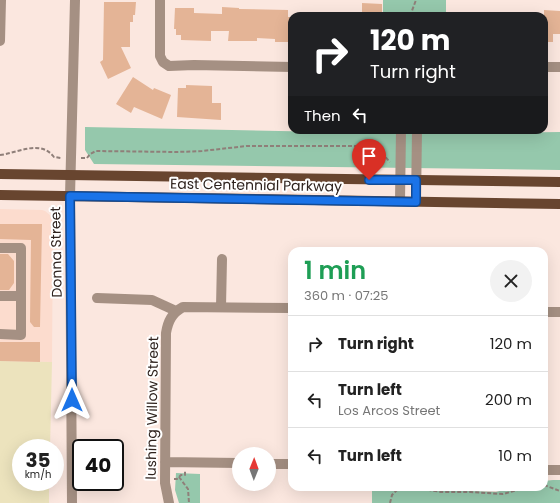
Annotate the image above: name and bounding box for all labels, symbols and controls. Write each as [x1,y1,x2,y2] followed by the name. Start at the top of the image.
[370,21,450,60] text: 120 m
[304,28,356,80] icon: right
[370,59,456,84] text: Turn right
[349,104,371,126] icon: left
[304,105,341,126] text: Then
[352,139,386,180] pin
[358,145,380,167] icon: arrive
[170,174,342,197] street label: East Centennial Parkway
[45,206,67,298] street label: Donna Street
[304,254,366,287] text: 1 min
[490,260,532,302] button: close
[304,286,388,305] text: 360 m · 07:25
[304,333,326,355] icon: right
[338,333,414,354] text: Turn right
[490,333,532,354] text: 120 m
[141,336,163,480] street label: lushing Willow Street
[51,379,93,421] position arrow
[338,379,402,400] text: Turn left
[304,389,326,411] icon: left
[485,389,532,410] text: 200 m
[338,401,440,420] text: Los Arcos Street
[72,439,124,491] speed limit sign: 40
[304,445,326,467] icon: left
[338,445,402,466] text: Turn left
[498,445,532,466] text: 10 m
[25,446,51,474] text: 35
[232,447,276,491] north arrow
[232,447,276,491] map controls
[25,467,51,482] text: km/h

